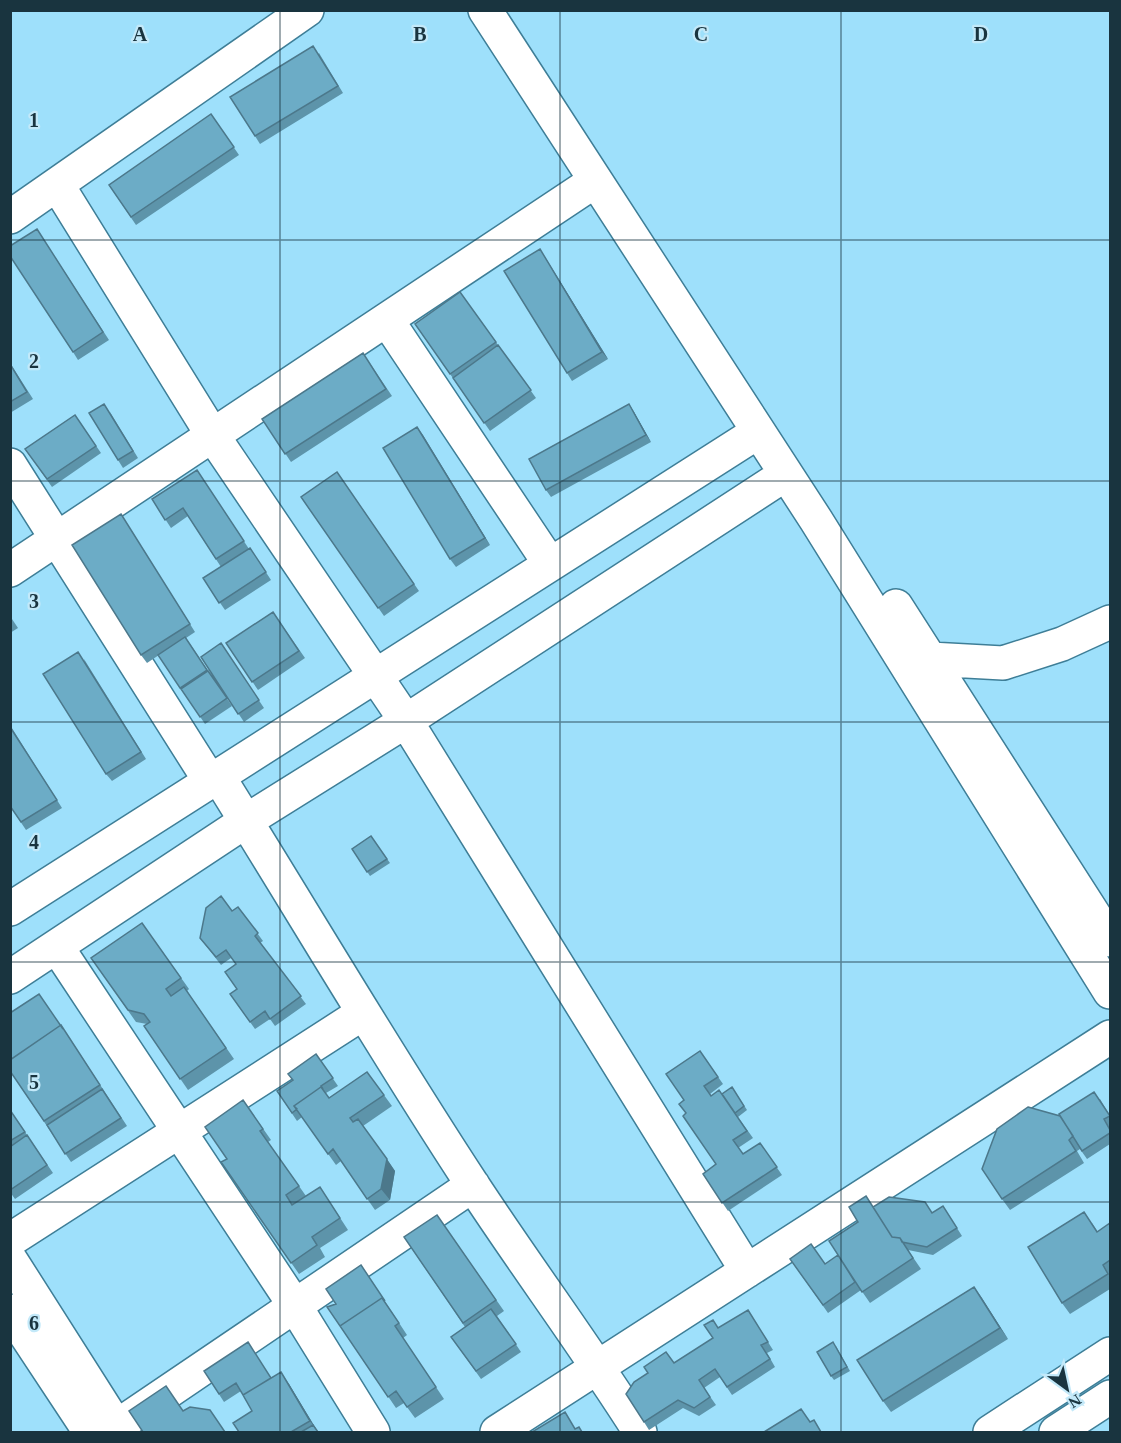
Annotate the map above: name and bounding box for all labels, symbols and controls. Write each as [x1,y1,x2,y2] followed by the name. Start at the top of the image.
[133,23,148,45] text: A
[413,23,427,45] text: B
[694,23,708,45] text: C
[974,23,988,45] text: D
[29,109,39,131] text: 1
[29,350,39,372] text: 2
[29,590,39,612] text: 3
[29,831,39,853] text: 4
[29,1071,39,1093] text: 5
[29,1312,39,1334] text: 6
[1037,1359,1097,1419] north arrow
[1065,1391,1084,1412] text: N

